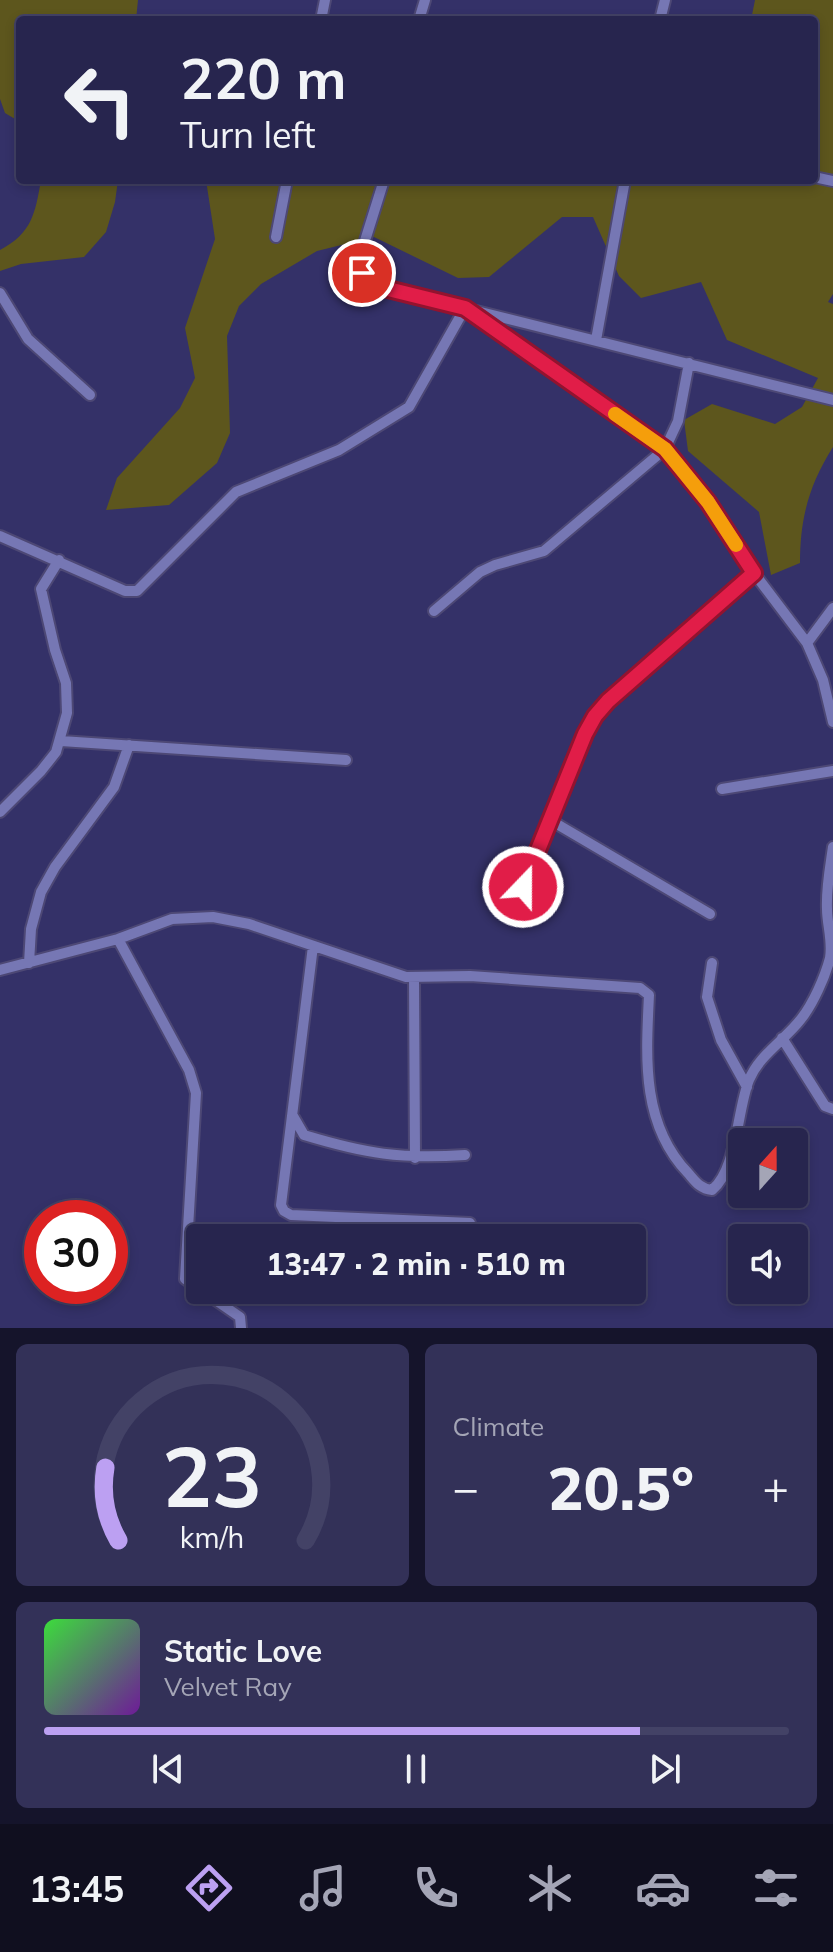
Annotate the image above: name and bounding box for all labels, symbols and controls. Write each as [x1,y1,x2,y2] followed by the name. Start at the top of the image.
[180,43,347,113] text: 220 m
[48,48,152,152] icon: left
[180,112,316,157] text: Turn left
[328,239,396,307] pin
[340,251,384,295] icon: arrive
[481,845,565,929] position arrow
[728,1128,808,1208] north arrow
[728,1128,808,1304] map controls
[24,1200,128,1304] speed limit sign: 30
[728,1224,808,1304] button: sound
[266,1245,566,1283] text: 13:47 · 2 min · 510 m
[453,1410,544,1443] text: Climate
[162,1423,262,1528] text: 23
[547,1450,694,1525] text: 20.5°
[453,1460,479,1515] text: −
[763,1460,789,1515] text: +
[180,1519,245,1555] text: km/h
[164,1632,322,1670] text: Static Love
[164,1670,292,1703] text: Velvet Ray
[146,1747,190,1791] icon: previous
[394,1747,438,1791] icon: pause
[643,1747,687,1791] icon: next
[181,1860,237,1916] icon: directions
[295,1860,351,1916] icon: music
[408,1860,464,1916] icon: phone
[522,1860,578,1916] icon: climate
[635,1860,691,1916] icon: car
[748,1860,804,1916] icon: filters
[29,1866,124,1911] text: 13:45

